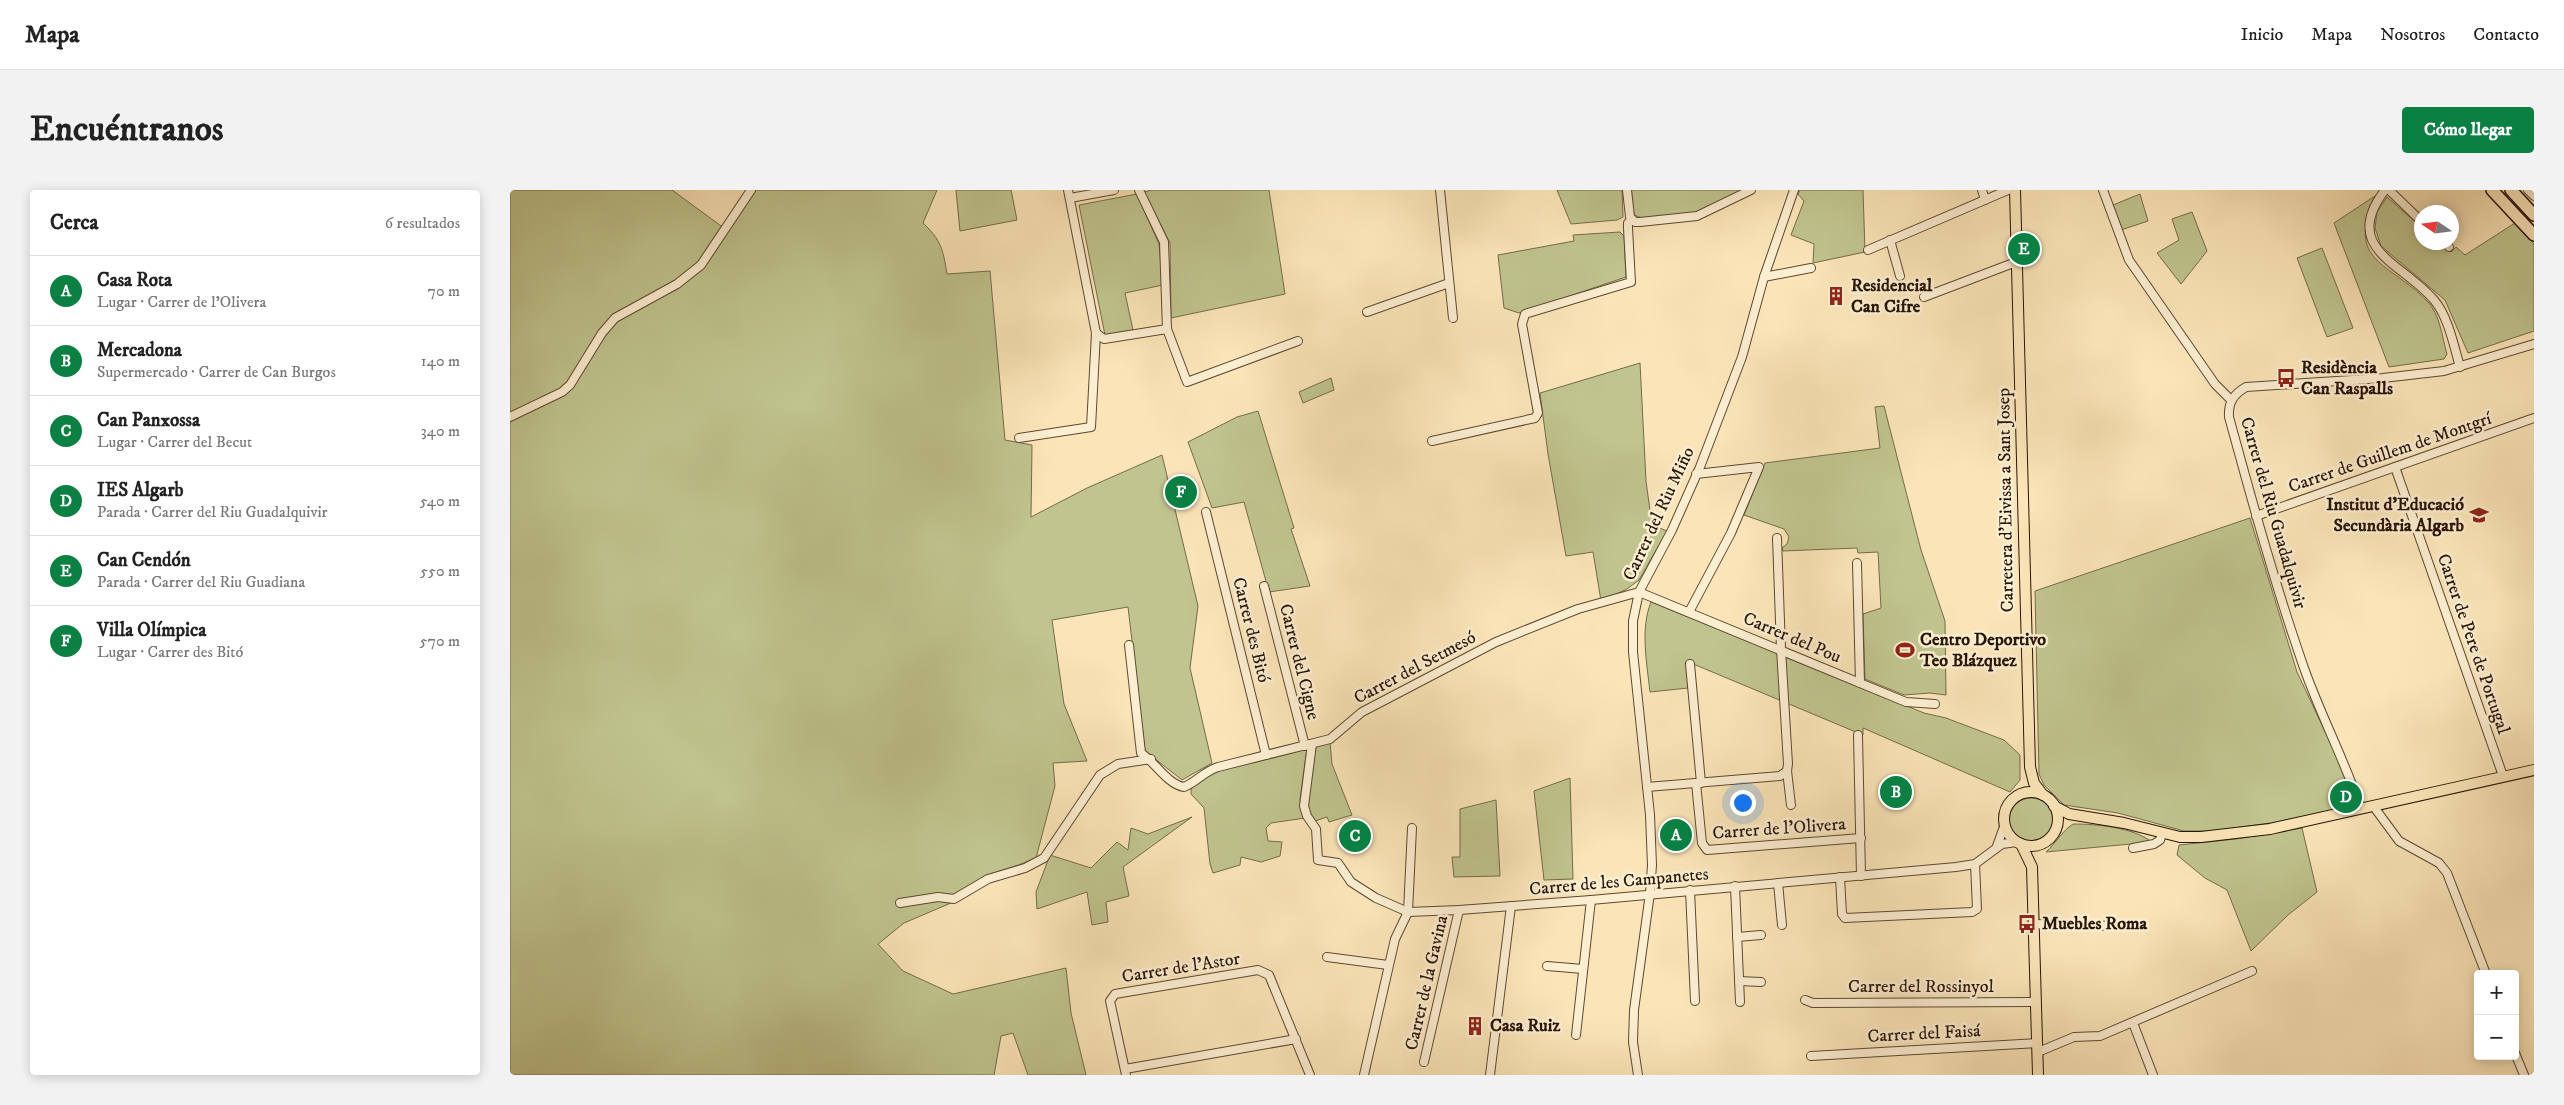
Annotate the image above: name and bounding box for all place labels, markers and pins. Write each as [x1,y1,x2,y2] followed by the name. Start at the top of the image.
[2008,230,2040,268] pin: E
[1851,275,1933,318] place label: Residencial Can Cifre
[1825,285,1847,307] building icon: Residencial Can Cifre
[2301,357,2393,400] place label: Residència Can Raspalls
[2275,367,2297,389] bus stop icon: Residència Can Raspalls
[1165,473,1197,511] pin: F
[2326,494,2465,537] place label: Institut d'Educació Secundària Algarb
[2468,504,2490,526] school or university icon: Institut d'Educació Secundària Algarb
[1919,629,2046,672] place label: Centro Deportivo Teo Blázquez
[1894,639,1916,661] sports icon: Centro Deportivo Teo Blázquez
[1880,773,1912,811] pin: B
[2330,778,2362,816] pin: D
[1660,816,1692,854] pin: A
[1339,817,1371,855] pin: C
[2016,913,2038,935] bus stop icon: Muebles Roma
[2042,913,2148,935] place label: Muebles Roma
[1464,1015,1486,1037] building icon: Casa Ruiz
[1490,1015,1560,1037] place label: Casa Ruiz

